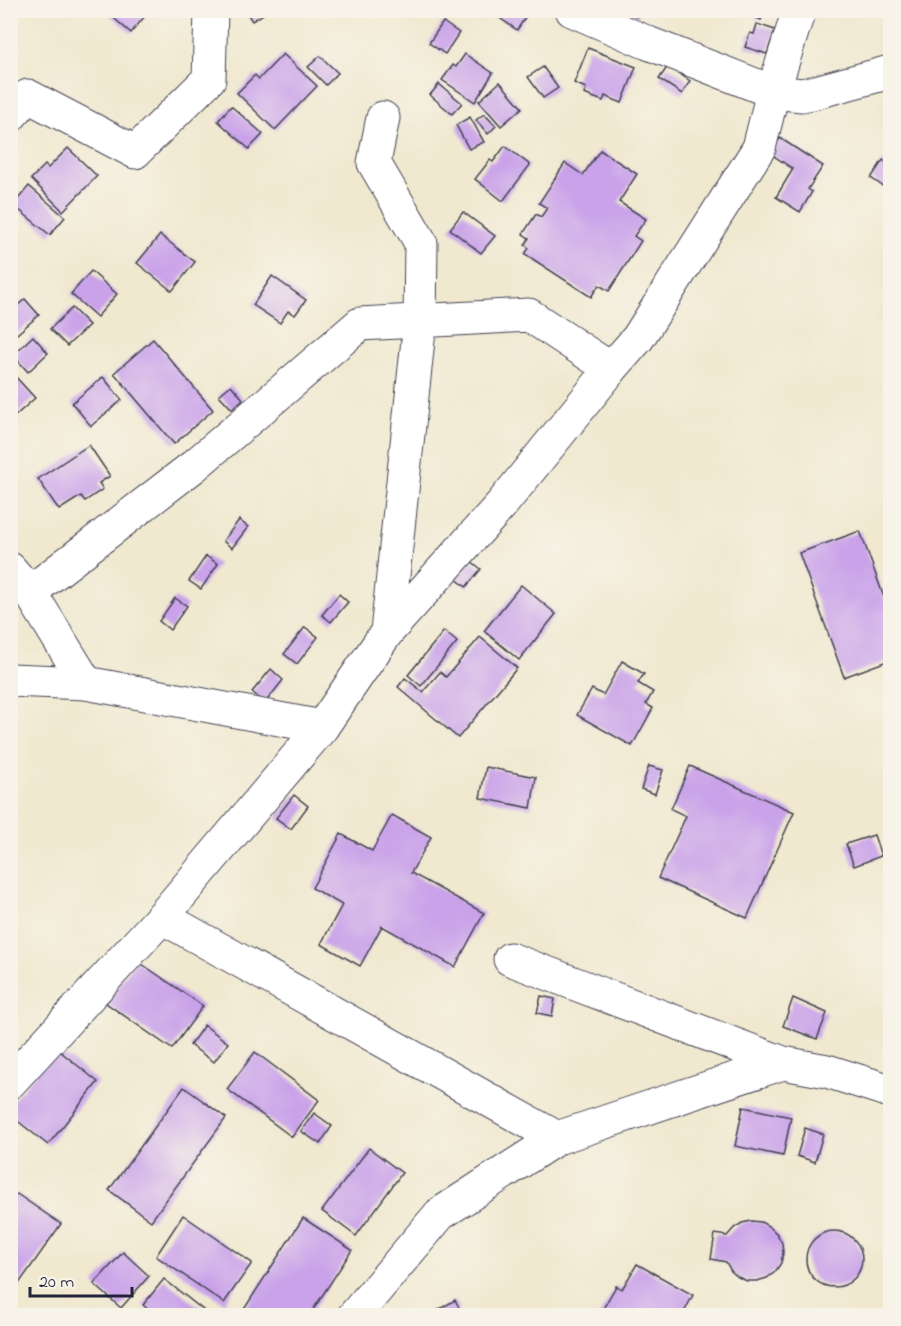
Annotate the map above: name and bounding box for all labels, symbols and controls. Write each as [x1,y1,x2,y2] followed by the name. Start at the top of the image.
[30,1260,132,1298] scale bar
[39,1270,74,1296] text: 20 m

